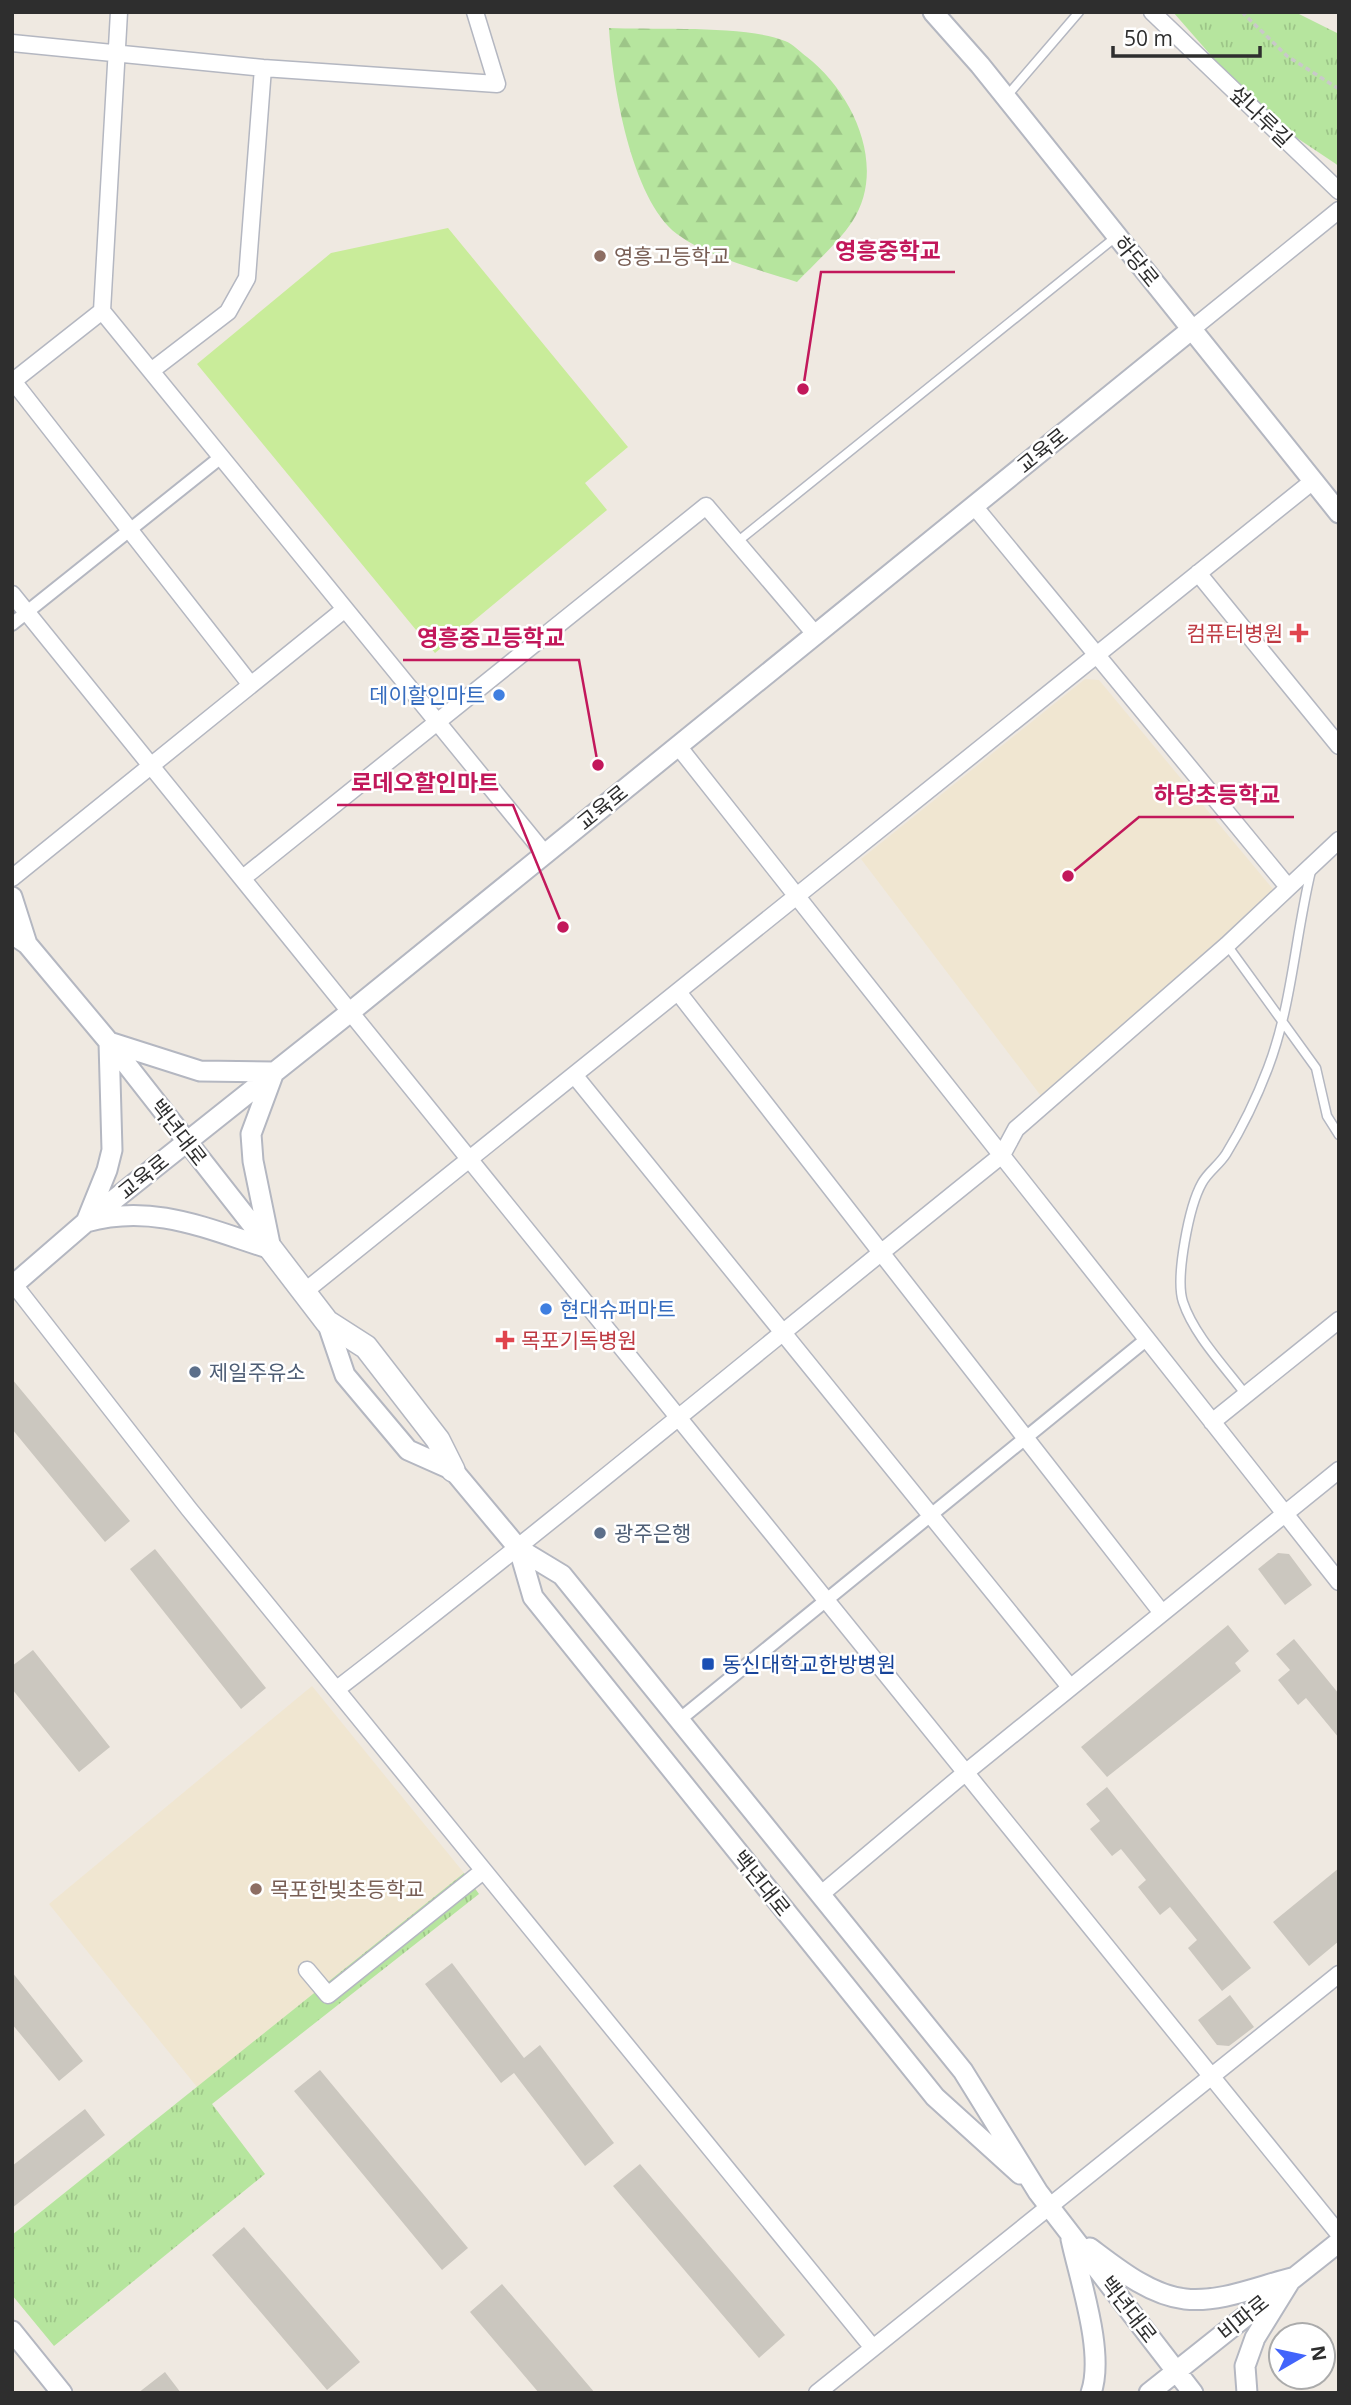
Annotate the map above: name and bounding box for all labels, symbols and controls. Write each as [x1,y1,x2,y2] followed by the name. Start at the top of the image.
[1113,14,1260,58] scale bar
[1124,24,1173,52] text: 50 m
[1223,79,1299,153] street label: 섶나루길
[821,228,955,272] callout: 영흥중학교
[1108,230,1166,292] street label: 하당로
[835,234,941,266] text: 영흥중학교
[614,242,730,270] place label: 영흥고등학교
[592,248,608,264] marker: 영흥고등학교
[1011,421,1073,479] street label: 교육로
[403,616,579,660] callout: 영흥중고등학교
[1186,619,1283,647] place label: 컴퓨터병원
[417,621,565,653] text: 영흥중고등학교
[1289,623,1309,643] marker: 컴퓨터병원
[369,681,485,709] place label: 데이할인마트
[491,687,507,703] marker: 데이할인마트
[337,761,513,805] callout: 로데오할인마트
[351,766,499,798] text: 로데오할인마트
[1139,773,1294,817] callout: 하당초등학교
[571,778,633,836] street label: 교육로
[1154,778,1280,810] text: 하당초등학교
[144,1093,214,1171] street label: 백년대로
[112,1147,174,1205] street label: 교육로
[560,1295,676,1323] place label: 현대슈퍼마트
[538,1301,554,1317] marker: 현대슈퍼마트
[521,1326,637,1354] place label: 목포기독병원
[495,1330,515,1350] marker: 목포기독병원
[209,1358,306,1386] place label: 제일주유소
[187,1364,203,1380] marker: 제일주유소
[614,1519,691,1547] place label: 광주은행
[592,1525,608,1541] marker: 광주은행
[722,1650,896,1678] place label: 동신대학교한방병원
[700,1656,716,1672] marker: 동신대학교한방병원
[727,1844,797,1922] street label: 백년대로
[270,1875,425,1903] place label: 목포한빛초등학교
[248,1881,264,1897] marker: 목포한빛초등학교
[1094,2270,1164,2348] street label: 백년대로
[1212,2288,1274,2346] street label: 비파로
[1267,2321,1337,2391] north arrow
[1305,2344,1333,2363] text: N

